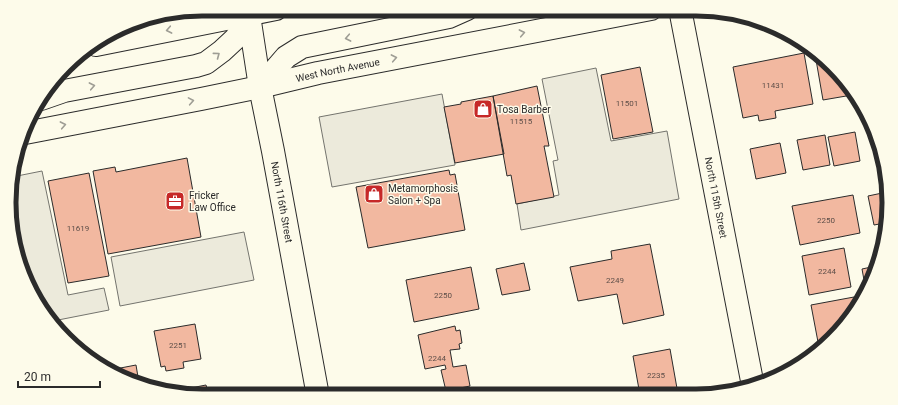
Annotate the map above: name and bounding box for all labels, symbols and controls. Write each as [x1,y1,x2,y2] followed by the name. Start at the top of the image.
[166,26,172,34] one-way arrow
[519,30,525,38] one-way arrow
[345,33,351,41] one-way arrow
[213,52,220,60] one-way arrow
[391,54,397,63] one-way arrow
[294,56,381,84] street label: West North Avenue
[762,81,784,90] house number: 11431
[89,82,95,90] one-way arrow
[188,97,194,106] one-way arrow
[472,98,494,120] shop icon: Tosa Barber
[616,99,638,108] house number: 11501
[497,104,551,115] place label: Tosa Barber
[510,117,533,126] house number: 11515
[60,122,66,130] one-way arrow
[703,156,730,239] street label: North 115th Street
[270,160,295,243] street label: North 116th Street
[363,183,385,205] shop icon: Metamorphosis Salon + Spa
[388,183,458,206] place label: Metamorphosis Salon + Spa
[164,190,186,212] office icon: Fricker Law Office
[189,190,236,213] place label: Fricker Law Office
[817,216,835,225] house number: 2250
[67,224,89,233] house number: 11619
[818,267,836,276] house number: 2244
[606,276,624,285] house number: 2249
[434,291,452,300] house number: 2250
[169,341,187,350] house number: 2251
[428,354,446,363] house number: 2244
[18,363,100,389] scale bar
[24,370,51,384] text: 20 m
[647,371,665,380] house number: 2235

